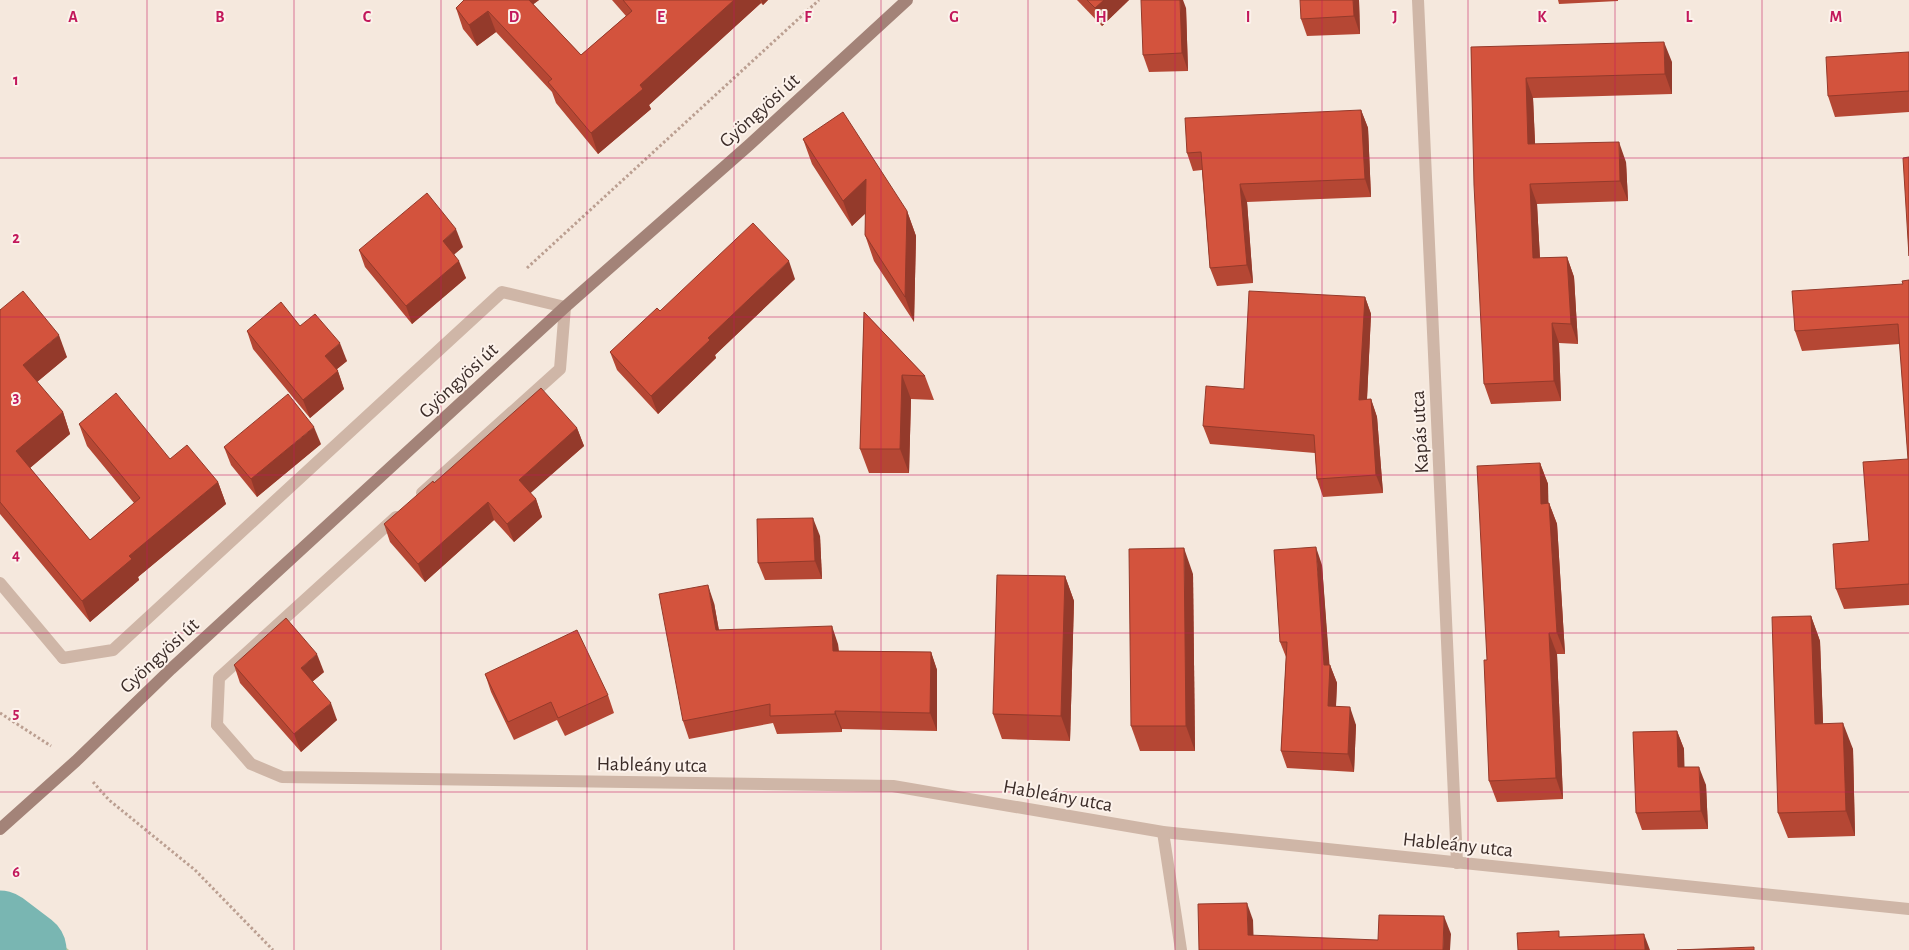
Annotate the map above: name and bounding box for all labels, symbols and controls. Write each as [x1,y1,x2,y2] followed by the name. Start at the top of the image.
[68,9,78,25] text: A
[215,9,225,25] text: B
[363,9,372,25] text: C
[509,9,520,25] text: D
[657,9,665,25] text: E
[804,9,812,25] text: F
[949,9,959,25] text: G
[1095,9,1107,25] text: H
[1246,9,1250,25] text: I
[1392,9,1398,25] text: J
[1537,9,1547,25] text: K
[1686,9,1693,25] text: L
[1830,9,1842,25] text: M
[716,70,804,152] street label: Gyöngyösi út
[13,72,19,88] text: 1
[12,230,20,246] text: 2
[415,339,502,422] street label: Gyöngyösi út
[13,389,20,405] text: 3
[1408,390,1432,474] street label: Kapás utca
[12,547,20,563] text: 4
[116,614,203,697] street label: Gyöngyösi út
[13,705,20,721] text: 5
[596,754,708,776] street label: Hableány utca
[1002,777,1114,815] street label: Hableány utca
[1402,829,1514,861] street label: Hableány utca
[12,864,20,880] text: 6

